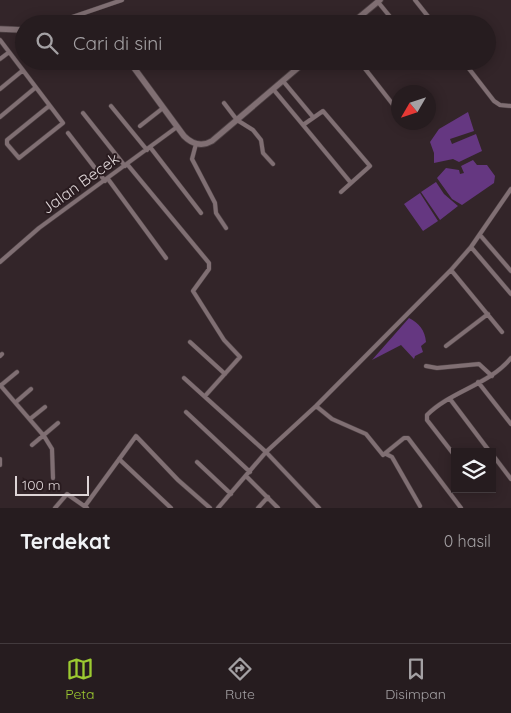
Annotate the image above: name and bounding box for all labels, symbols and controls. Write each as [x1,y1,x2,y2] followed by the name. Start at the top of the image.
[15,15,496,70] search box
[33,29,61,57] icon: search
[73,31,162,55] text: Cari di sini
[391,85,436,130] north arrow
[37,148,123,218] street label: Jalan Becek
[451,448,496,493] map controls
[451,448,496,493] button: layers
[15,473,89,496] scale bar
[22,476,60,494] text: 100 m
[20,528,111,554] text: Terdekat
[444,531,491,551] text: 0 hasil
[65,655,95,703] tab: Peta
[225,655,255,703] tab: Rute
[385,655,446,703] tab: Disimpan

